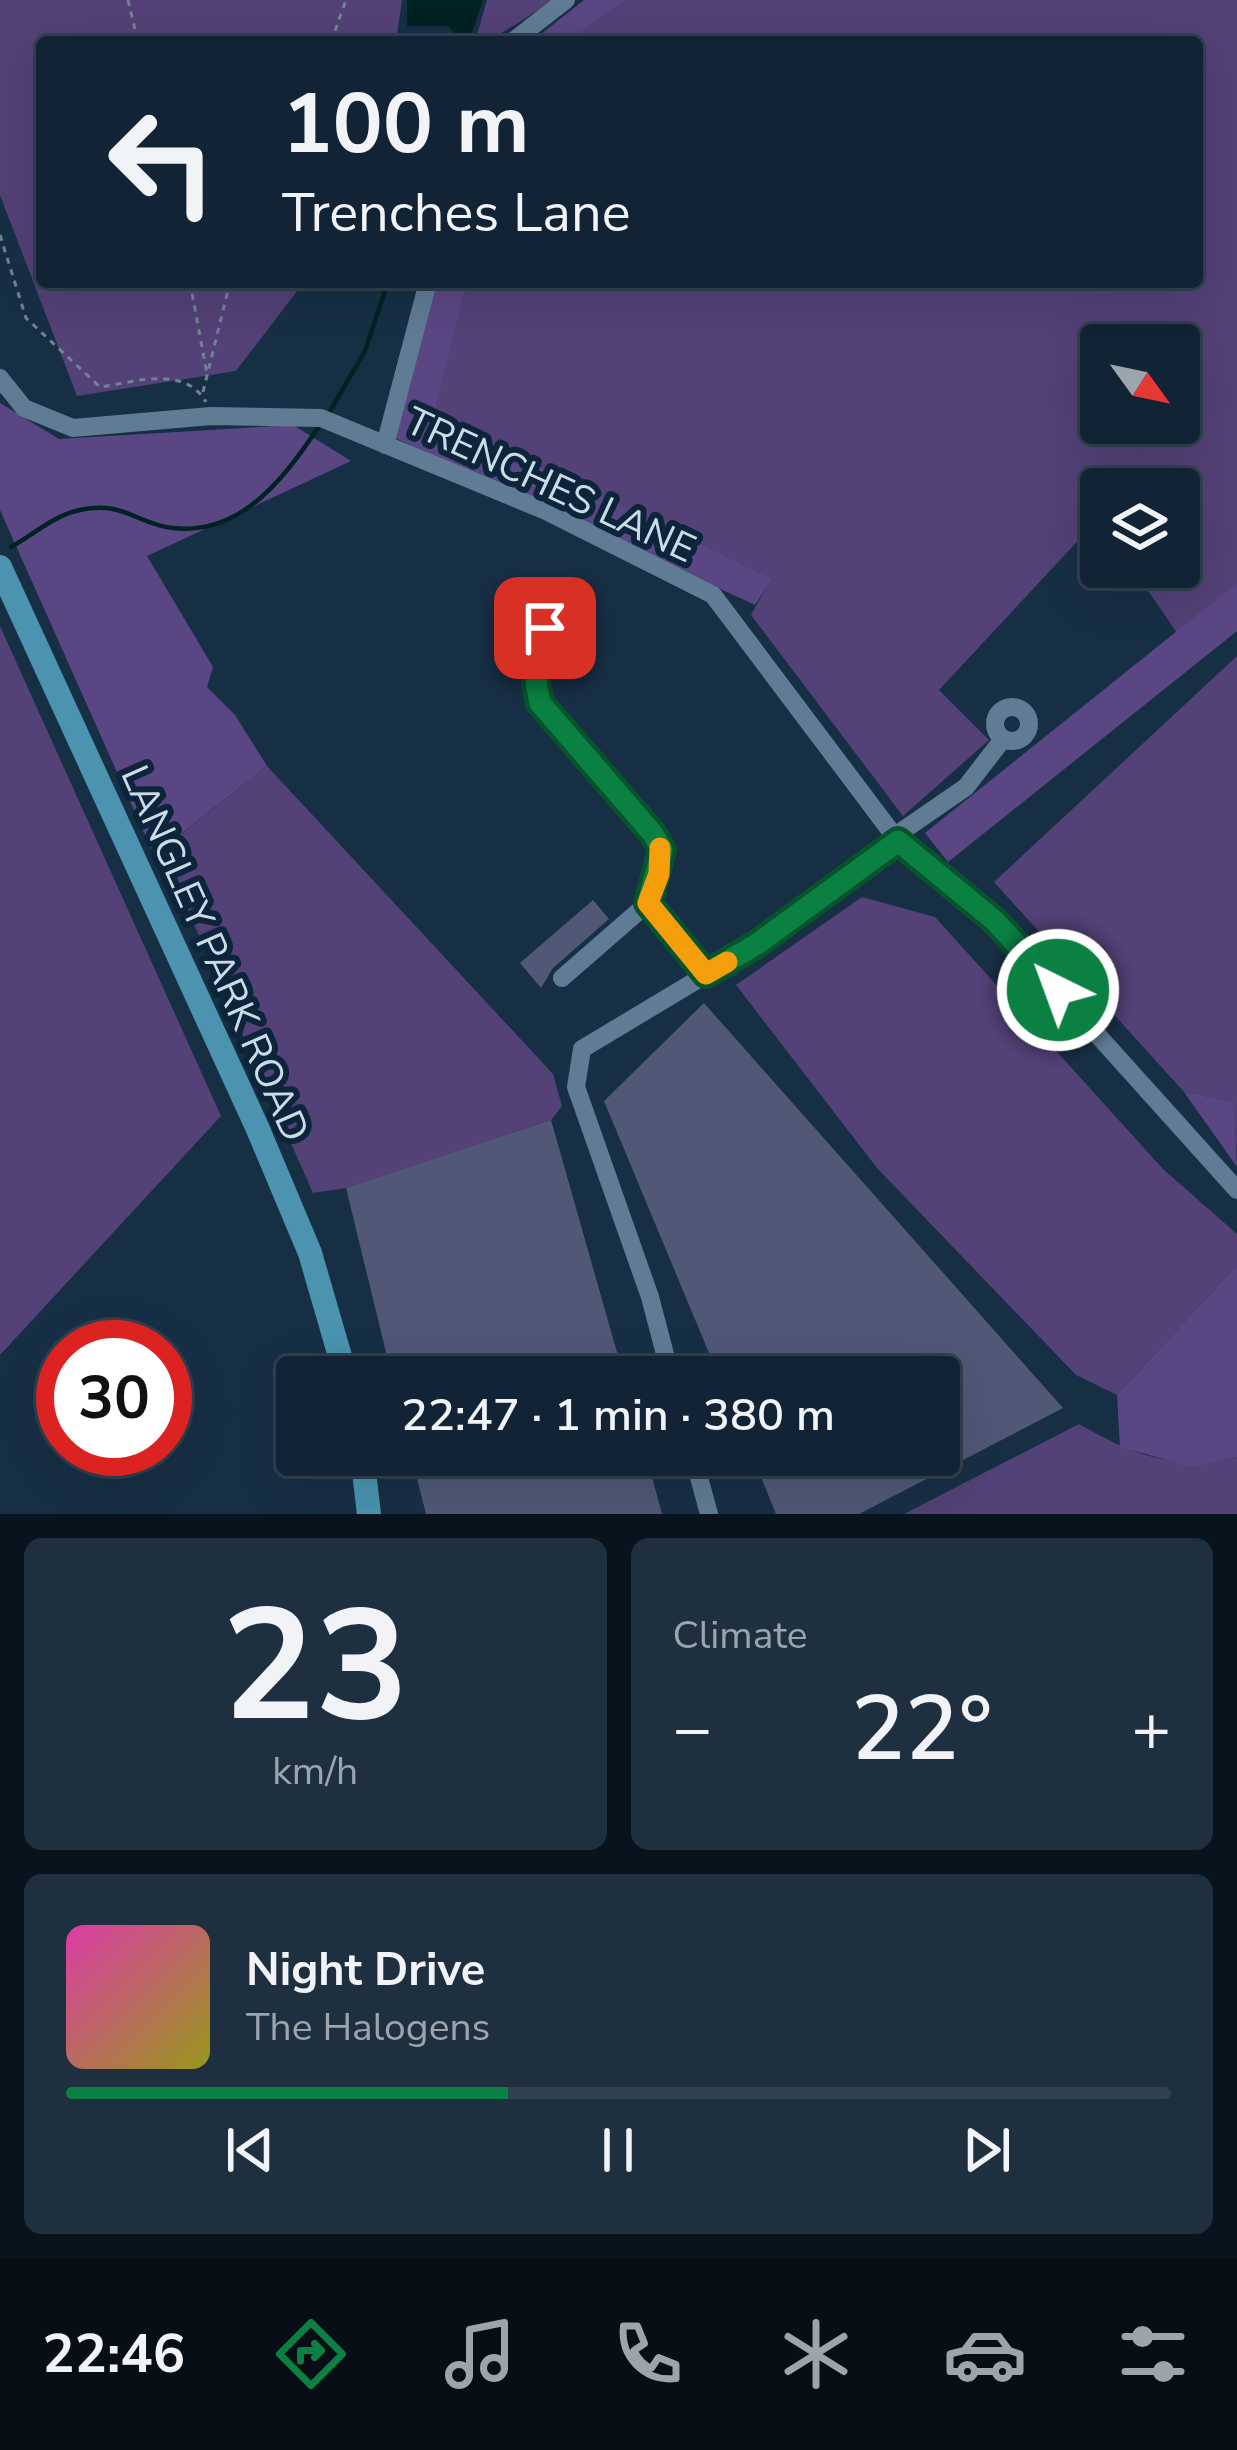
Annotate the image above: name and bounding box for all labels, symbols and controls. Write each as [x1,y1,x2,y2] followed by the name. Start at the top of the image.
[282,67,530,182] text: 100 m
[84,84,240,240] icon: left
[282,176,630,250] text: Trenches Lane
[1080,324,1200,444] north arrow
[1080,324,1200,588] map controls
[397,395,704,576] street label: TRENCHES LANE
[1080,468,1200,588] button: layers
[494,577,596,679] pin
[512,595,578,661] icon: arrive
[108,757,321,1150] street label: LANGLEY PARK ROAD
[995,927,1121,1053] position arrow
[36,1320,192,1476] speed limit sign: 30
[401,1385,835,1446] text: 22:47 · 1 min · 380 m
[222,1560,409,1773] text: 23
[673,1609,808,1662] text: Climate
[851,1668,993,1791] text: 22°
[673,1684,712,1774] text: −
[1131,1684,1171,1774] text: +
[272,1745,358,1798] text: km/h
[246,1940,485,2001] text: Night Drive
[246,2001,490,2054] text: The Halogens
[217,2117,283,2183] icon: previous
[585,2117,651,2183] icon: pause
[954,2117,1020,2183] icon: next
[269,2312,353,2396] icon: directions
[438,2312,522,2396] icon: music
[606,2312,690,2396] icon: phone
[774,2312,858,2396] icon: climate
[943,2312,1027,2396] icon: car
[1111,2312,1195,2396] icon: filters
[42,2317,185,2391] text: 22:46

